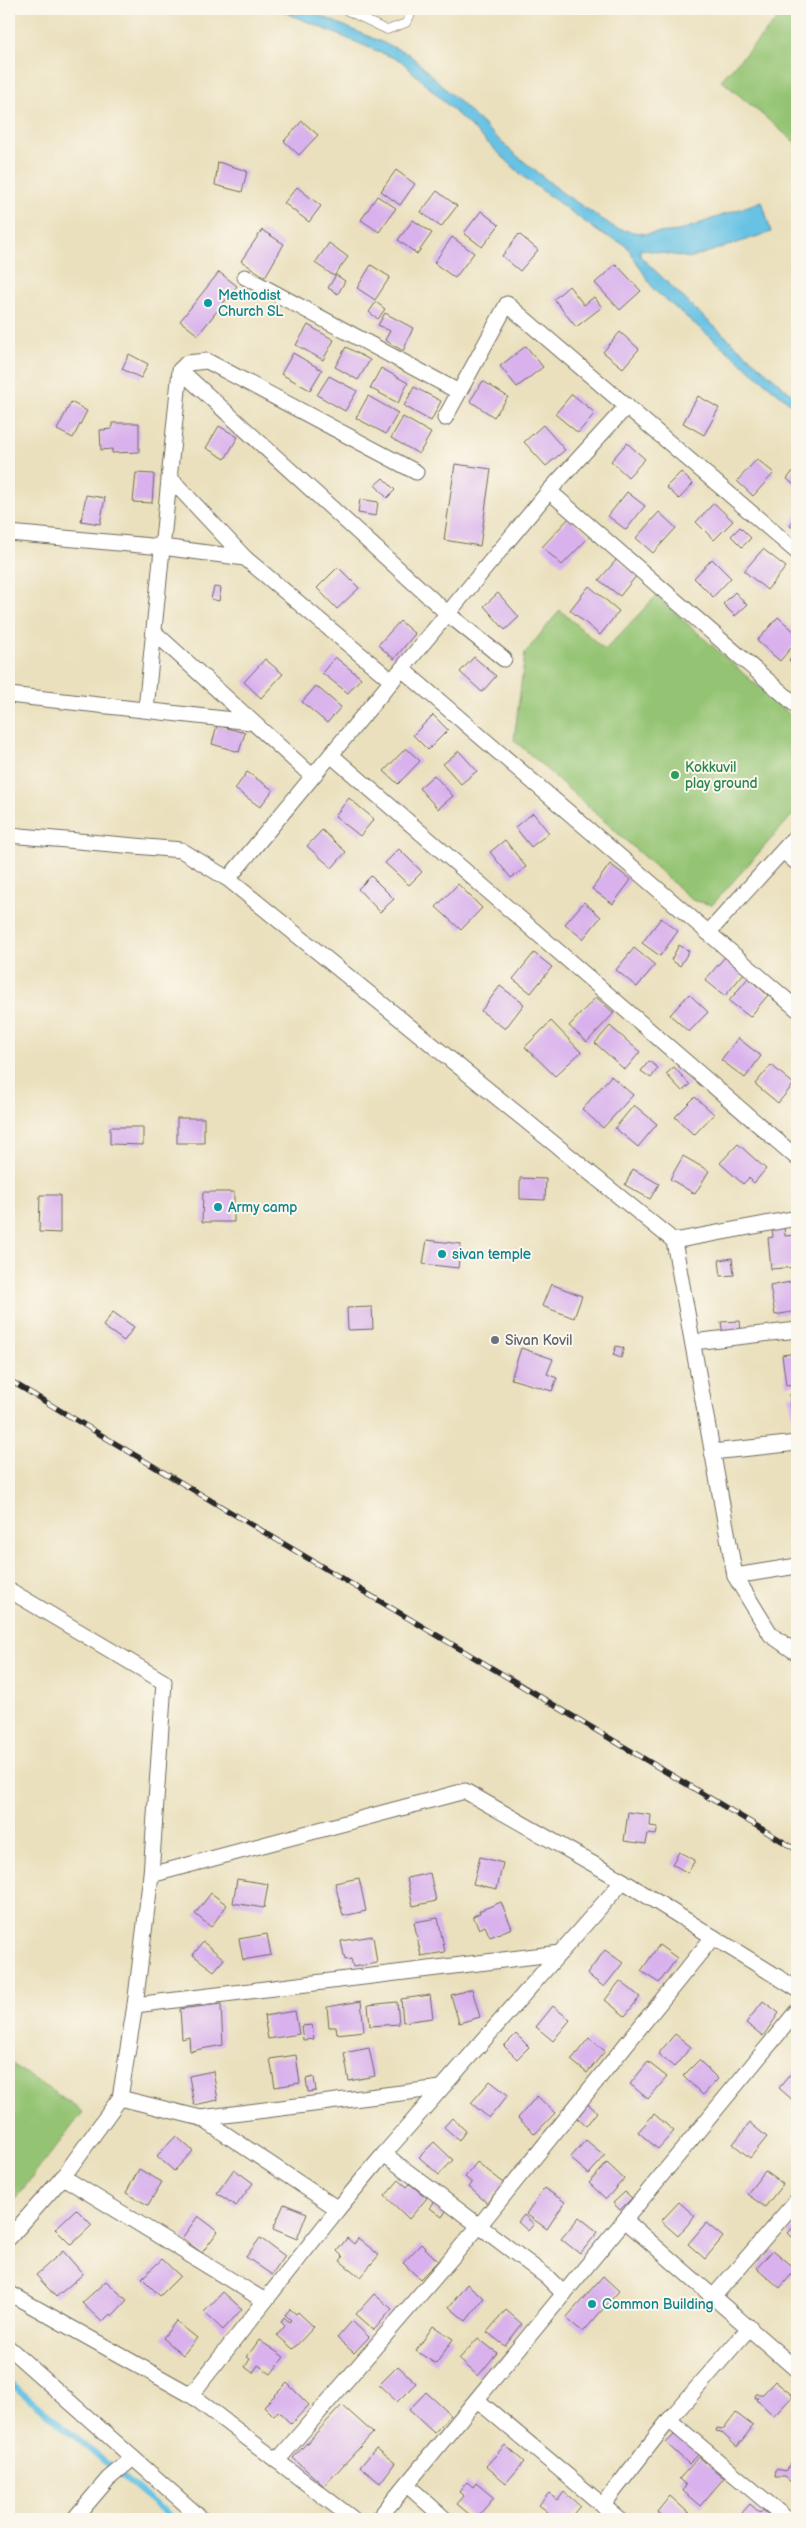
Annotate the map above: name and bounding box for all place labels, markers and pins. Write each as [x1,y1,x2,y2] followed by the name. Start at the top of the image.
[218,287,283,320] place label: Methodist Church SL
[202,297,214,309] marker: Methodist Church SL
[685,759,758,792] place label: Kokkuvil play ground
[669,769,681,781] marker: Kokkuvil play ground
[228,1199,297,1216] place label: Army camp
[212,1201,224,1213] marker: Army camp
[452,1246,531,1263] place label: sivan temple
[436,1248,448,1260] marker: sivan temple
[505,1332,572,1349] place label: Sivan Kovil
[489,1334,501,1346] marker: Sivan Kovil
[602,2296,714,2313] place label: Common Building
[586,2298,598,2310] marker: Common Building

